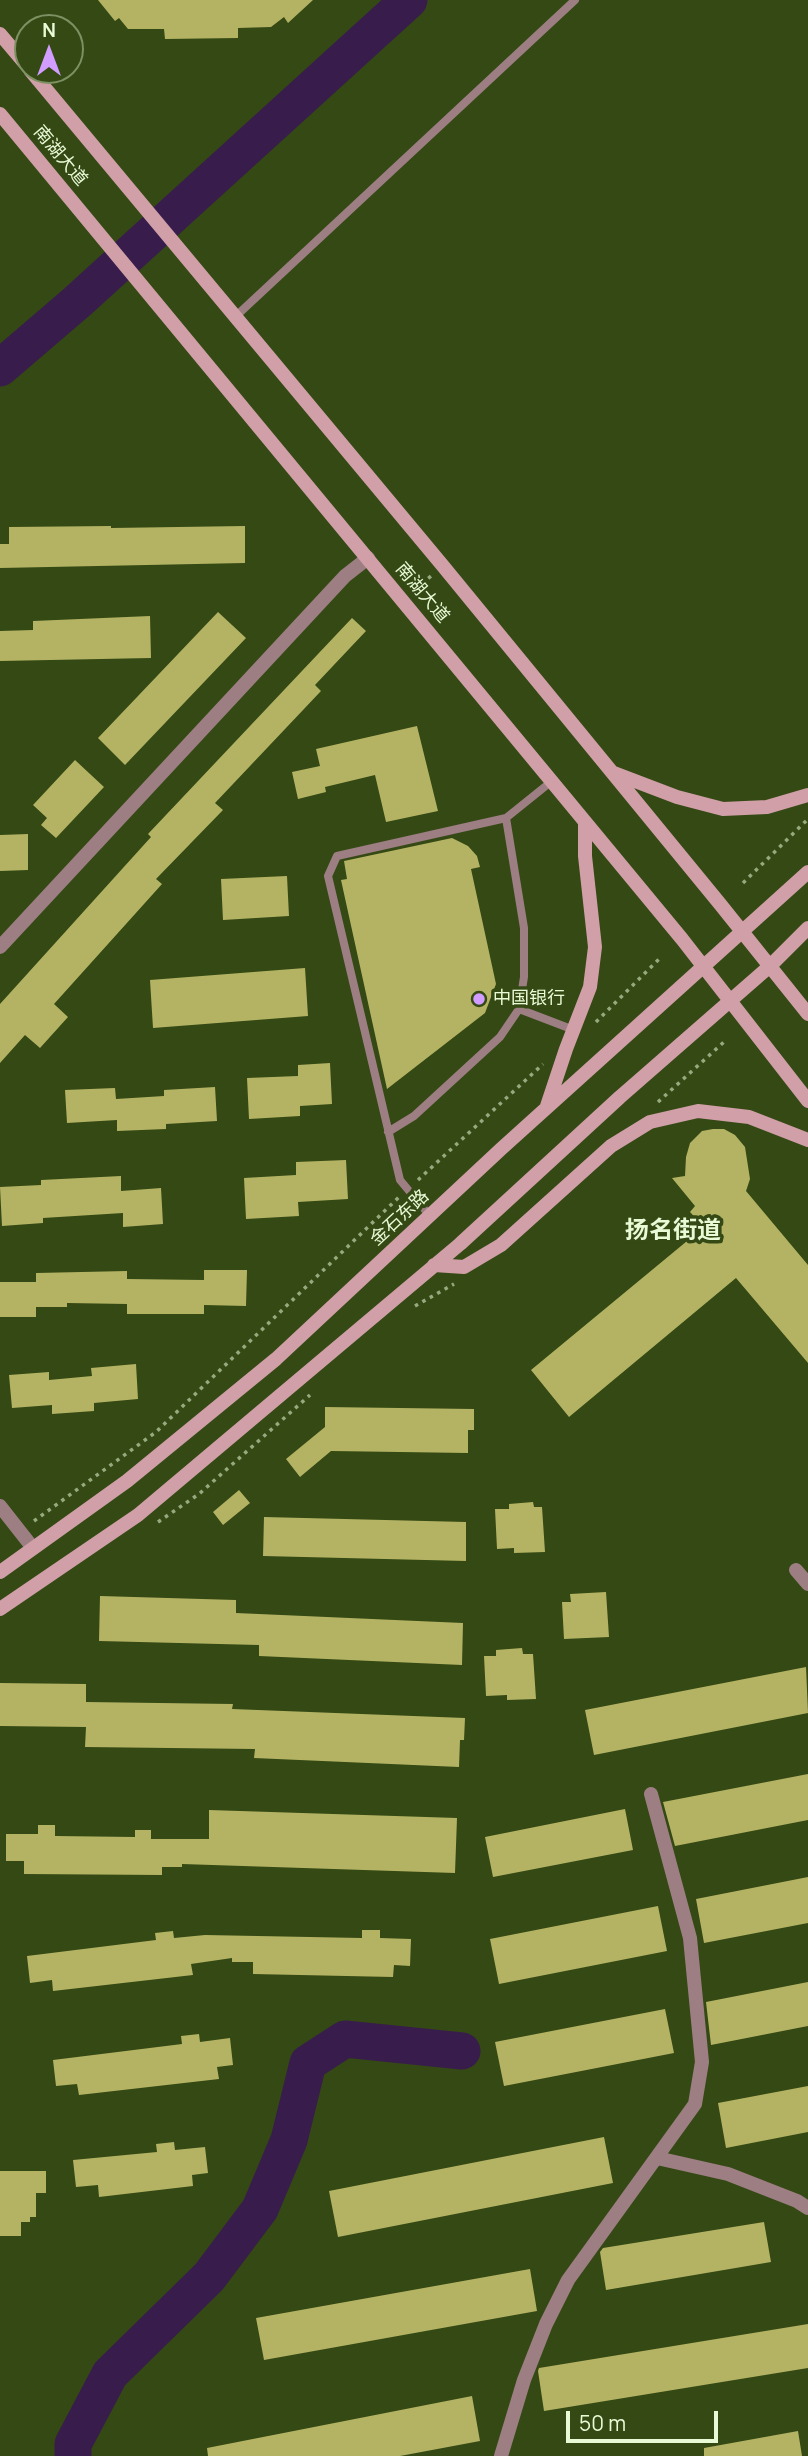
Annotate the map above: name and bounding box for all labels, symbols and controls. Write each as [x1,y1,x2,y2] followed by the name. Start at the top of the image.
[14,14,84,84] north arrow
[42,17,56,43] text: N
[29,121,91,191] street label: 南湖大道
[391,558,453,628] street label: 南湖大道
[493,988,565,1010] place label: 中国银行
[471,991,487,1007] marker: 中国银行
[366,1186,434,1250] street label: 金石东路
[625,1217,721,1245] district label: 扬名街道
[570,2396,722,2440] scale bar
[579,2409,626,2437] text: 50 m

